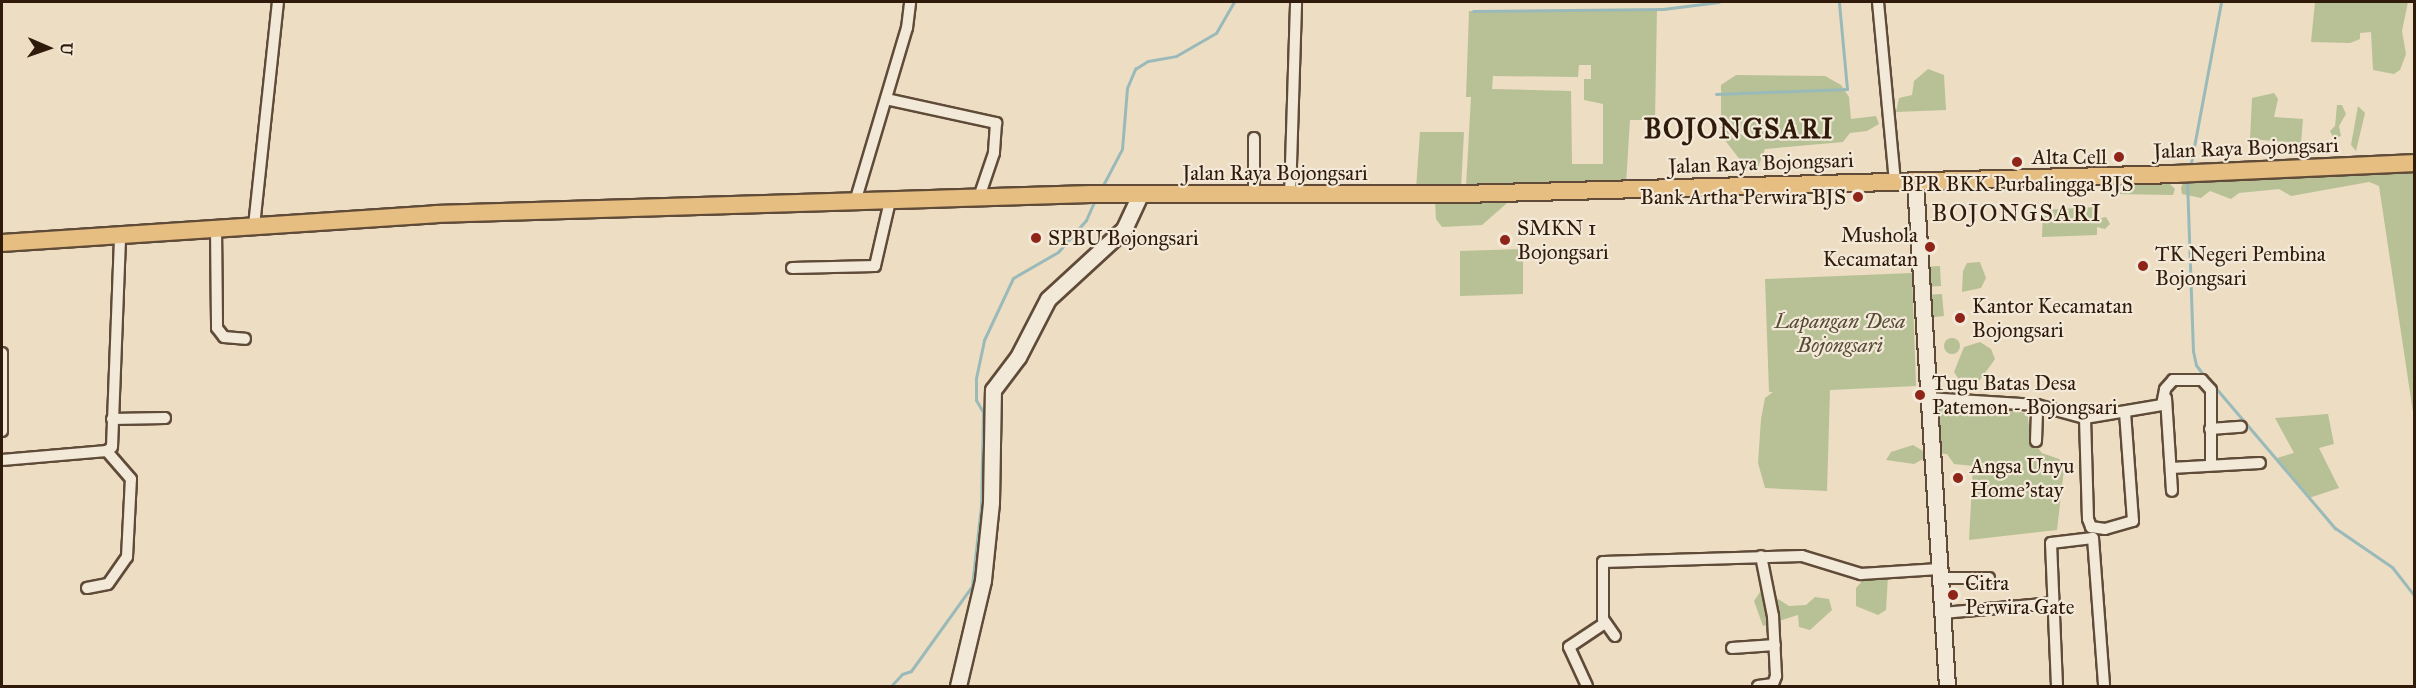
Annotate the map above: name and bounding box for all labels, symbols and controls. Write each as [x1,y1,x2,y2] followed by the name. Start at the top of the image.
[18,18,78,78] north arrow
[57,42,76,55] text: U
[1644,113,1834,145] district label: BOJONGSARI
[2153,132,2339,164] street label: Jalan Raya Bojongsari
[2032,144,2107,170] place label: Alta Cell
[1668,147,1854,179] street label: Jalan Raya Bojongsari
[2112,150,2126,164] marker: Alta Cell
[2010,155,2024,169] marker: BPR BKK Purbalingga BJS
[1182,160,1368,186] street label: Jalan Raya Bojongsari
[1900,171,2134,197] place label: BPR BKK Purbalingga BJS
[1640,184,1846,210] place label: Bank Artha Perwira BJS
[1851,190,1865,204] marker: Bank Artha Perwira BJS
[1932,200,2102,228] district label: BOJONGSARI
[1517,215,1609,265] place label: SMKN 1 Bojongsari
[1823,222,1918,272] place label: Mushola Kecamatan
[1048,225,1199,251] place label: SPBU Bojongsari
[1029,231,1043,245] marker: SPBU Bojongsari
[1498,233,1512,247] marker: SMKN 1 Bojongsari
[1923,240,1937,254] marker: Mushola Kecamatan
[2155,241,2326,291] place label: TK Negeri Pembina Bojongsari
[2136,259,2150,273] marker: TK Negeri Pembina Bojongsari
[1972,293,2133,343] place label: Kantor Kecamatan Bojongsari
[1774,308,1906,358] park label: Lapangan Desa Bojongsari
[1953,311,1967,325] marker: Kantor Kecamatan Bojongsari
[1932,370,2118,420] place label: Tugu Batas Desa Patemon - Bojongsari
[1913,388,1927,402] marker: Tugu Batas Desa Patemon - Bojongsari
[1970,453,2074,503] place label: Angsa Unyu Home'stay
[1951,471,1965,485] marker: Angsa Unyu Home'stay
[1965,570,2074,620] place label: Citra Perwira Gate
[1946,588,1960,602] marker: Citra Perwira Gate

